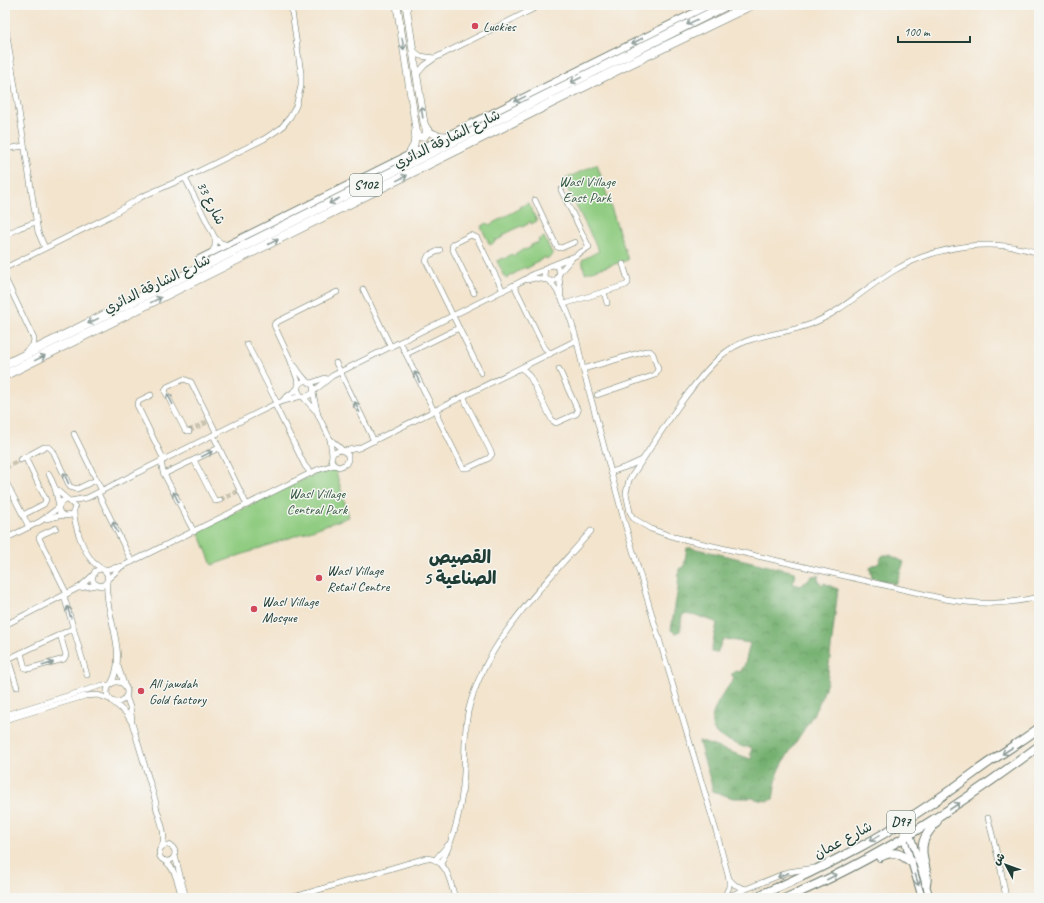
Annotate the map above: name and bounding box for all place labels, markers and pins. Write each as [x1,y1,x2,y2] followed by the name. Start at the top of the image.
[483,18,517,35] place label: Luckies
[470,21,480,31] marker: Luckies
[327,562,391,595] place label: Wasl Village Retail Centre
[314,573,324,583] marker: Wasl Village Retail Centre
[262,593,320,626] place label: Wasl Village Mosque
[249,604,259,614] marker: Wasl Village Mosque
[149,675,207,708] place label: All jawdah Gold factory
[136,686,146,696] marker: All jawdah Gold factory

